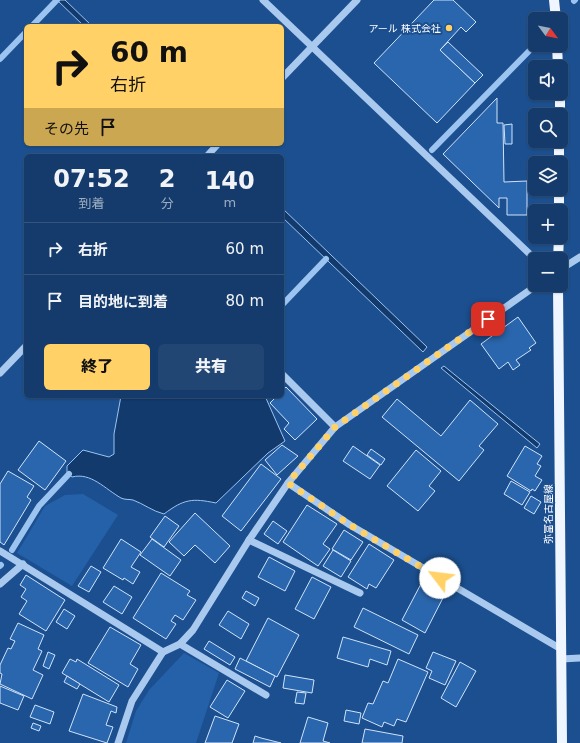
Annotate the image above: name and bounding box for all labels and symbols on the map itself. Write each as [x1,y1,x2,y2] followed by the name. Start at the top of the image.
[528,12,568,52] north arrow
[368,23,441,34] place label: アール 株式会社
[444,23,454,33] marker: アール 株式会社
[471,302,505,336] pin
[543,484,554,544] street label: 弥富名古屋線
[419,557,461,599] position arrow

